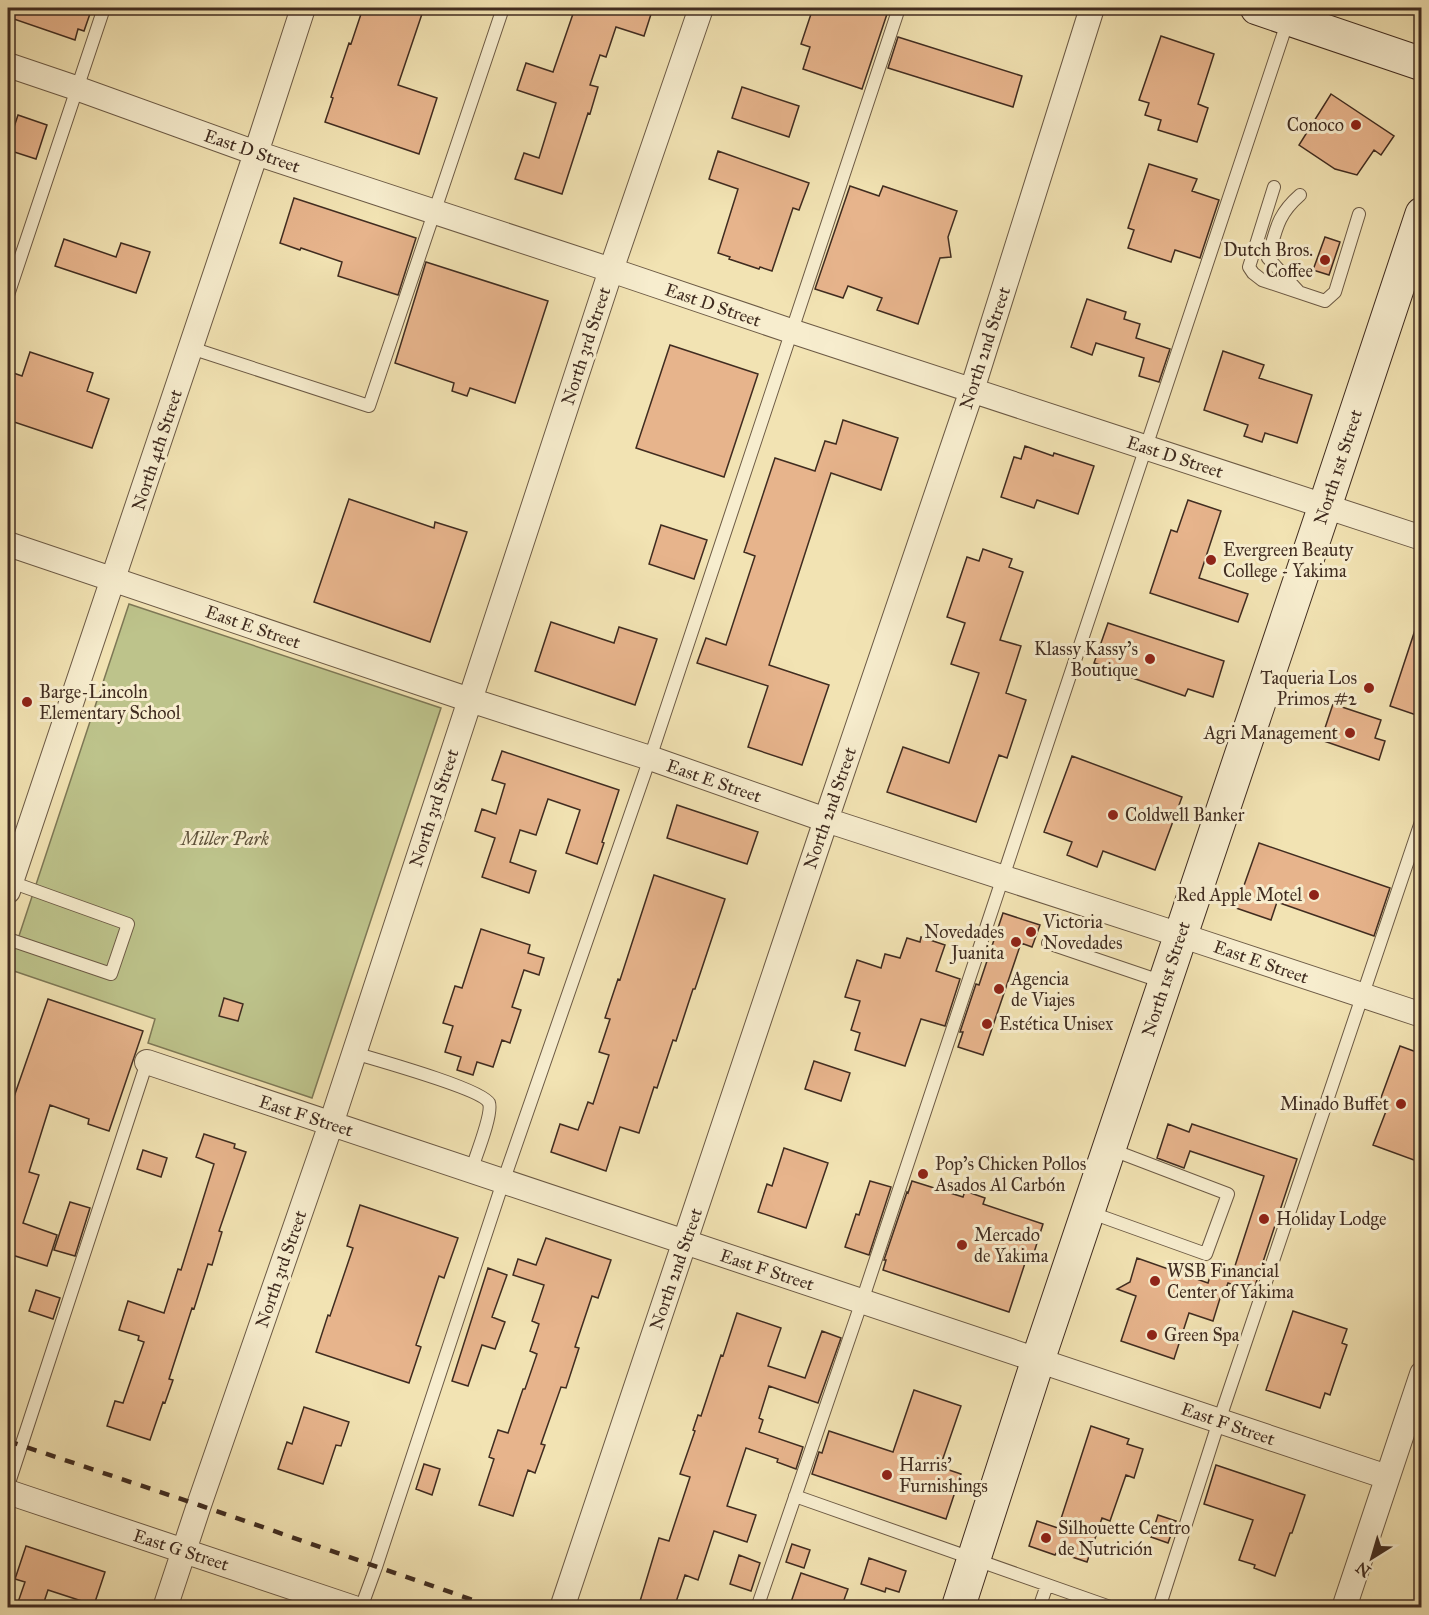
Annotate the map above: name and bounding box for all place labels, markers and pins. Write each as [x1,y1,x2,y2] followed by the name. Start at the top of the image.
[1287,114,1344,136] place label: Conoco
[1349,118,1363,132] marker: Conoco
[1223,239,1313,282] place label: Dutch Bros. Coffee
[1318,253,1332,267] marker: Dutch Bros. Coffee
[1223,539,1354,583] place label: Evergreen Beauty College - Yakima
[1204,553,1218,567] marker: Evergreen Beauty College - Yakima
[1034,638,1138,682] place label: Klassy Kassy's Boutique
[1143,652,1157,666] marker: Klassy Kassy's Boutique
[1260,667,1357,710] place label: Taqueria Los Primos #2
[39,681,181,724] place label: Barge-Lincoln Elementary School
[1362,681,1376,695] marker: Taqueria Los Primos #2
[20,695,34,709] marker: Barge-Lincoln Elementary School
[1203,722,1339,745] place label: Agri Management
[1343,726,1357,740] marker: Agri Management
[1125,804,1245,826] place label: Coldwell Banker
[1106,808,1120,822] marker: Coldwell Banker
[1177,884,1302,906] place label: Red Apple Motel
[1307,888,1321,902] marker: Red Apple Motel
[1042,911,1123,954] place label: Victoria Novedades
[924,921,1004,965] place label: Novedades Juanita
[1024,925,1038,939] marker: Victoria Novedades
[1009,935,1023,949] marker: Novedades Juanita
[1010,968,1075,1011] place label: Agencia de Viajes
[992,982,1006,996] marker: Agencia de Viajes
[999,1013,1113,1035] place label: Estética Unisex
[980,1017,994,1031] marker: Estética Unisex
[1280,1093,1390,1115] place label: Minado Buffet
[1394,1097,1408,1111] marker: Minado Buffet
[934,1153,1086,1196] place label: Pop's Chicken Pollos Asados Al Carbón
[916,1167,930,1181] marker: Pop's Chicken Pollos Asados Al Carbón
[1276,1208,1386,1231] place label: Holiday Lodge
[1257,1212,1271,1226] marker: Holiday Lodge
[974,1224,1049,1267] place label: Mercado de Yakima
[955,1238,969,1252] marker: Mercado de Yakima
[1167,1260,1294,1303] place label: WSB Financial Center of Yakima
[1148,1274,1162,1288] marker: WSB Financial Center of Yakima
[1164,1324,1240,1346] place label: Green Spa
[1145,1328,1159,1342] marker: Green Spa
[899,1454,988,1498] place label: Harris' Furnishings
[880,1468,894,1482] marker: Harris' Furnishings
[1058,1517,1190,1560] place label: Silhouette Centro de Nutrición
[1039,1531,1053,1545] marker: Silhouette Centro de Nutrición

